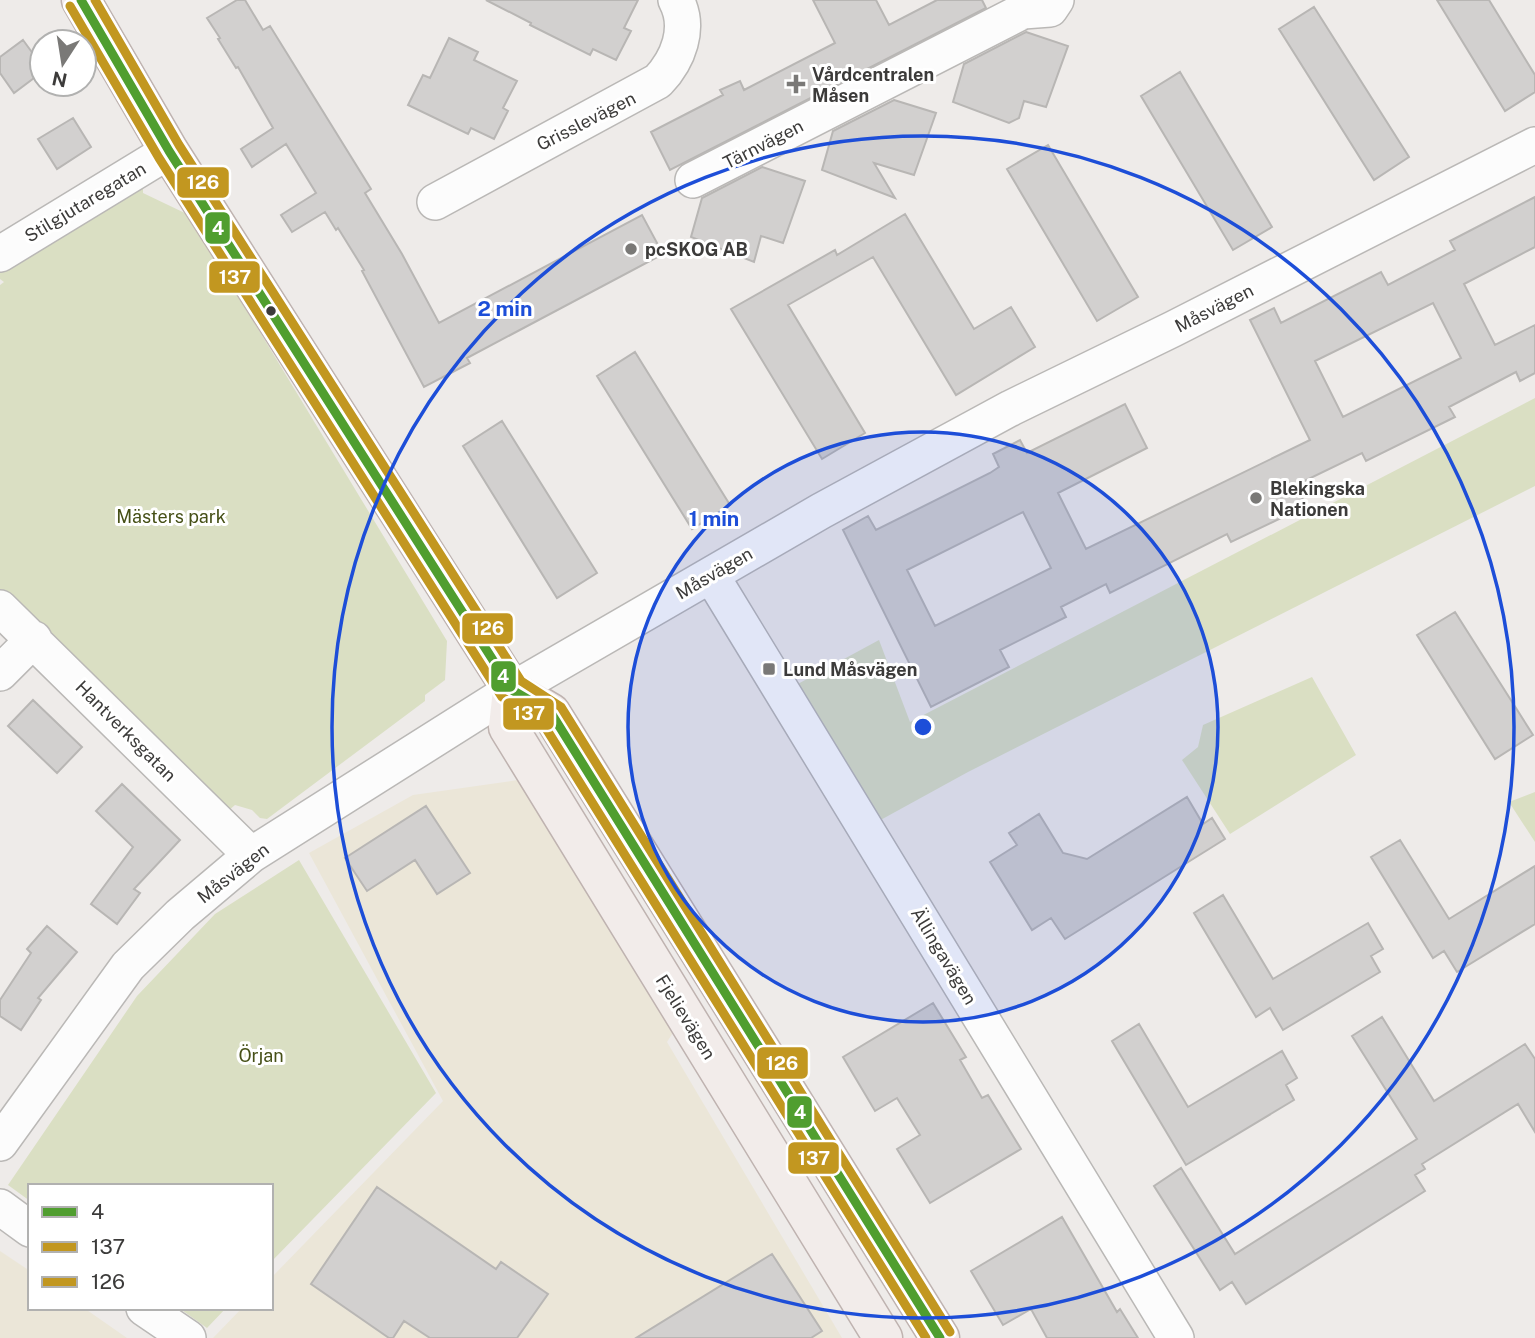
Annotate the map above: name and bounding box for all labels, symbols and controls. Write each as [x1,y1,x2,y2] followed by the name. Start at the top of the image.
[28,28,98,98] north arrow
[812,64,934,106] place label: Vårdcentralen Måsen
[50,67,69,92] text: N
[786,74,806,94] marker: Vårdcentralen Måsen
[533,87,639,155] street label: Grisslevägen
[719,115,807,173] street label: Tärnvägen
[21,158,149,246] street label: Stilgjutaregatan
[176,166,230,199] line badge: 126
[187,171,219,193] text: 126
[204,211,231,245] line badge: 4
[212,217,224,239] text: 4
[645,239,748,260] place label: pcSKOG AB
[623,241,639,257] marker: pcSKOG AB
[208,260,261,294] line badge: 137
[219,266,251,288] text: 137
[1171,279,1257,337] street label: Måsvägen
[477,296,533,321] text: 2 min
[264,304,278,318] unlabelled marker
[1270,478,1365,520] place label: Blekingska Nationen
[1248,490,1264,506] marker: Blekingska Nationen
[116,506,226,527] park label: Mästers park
[689,506,739,531] text: 1 min
[672,543,756,603] street label: Måsvägen
[461,612,514,645] line badge: 126
[472,617,504,639] text: 126
[783,659,917,680] place label: Lund Måsvägen
[490,660,517,693] line badge: 4
[761,661,777,677] marker: Lund Måsvägen
[497,665,509,687] text: 4
[71,676,181,786] street label: Hantverksgatan
[502,697,555,731] line badge: 137
[513,702,545,724] text: 137
[911,715,935,739] centre of rings
[193,839,273,907] street label: Måsvägen
[907,903,982,1008] street label: Ällingavägen
[652,971,720,1063] street label: Fjelievägen
[238,1044,284,1066] park label: Örjan
[756,1046,809,1080] line badge: 126
[766,1052,798,1074] text: 126
[786,1095,813,1129] line badge: 4
[794,1101,806,1123] text: 4
[787,1141,840,1175] line badge: 137
[798,1147,830,1169] text: 137
[28,1184,273,1310] legend
[91,1199,104,1224] text: 4
[91,1234,125,1259] text: 137
[91,1269,125,1294] text: 126

